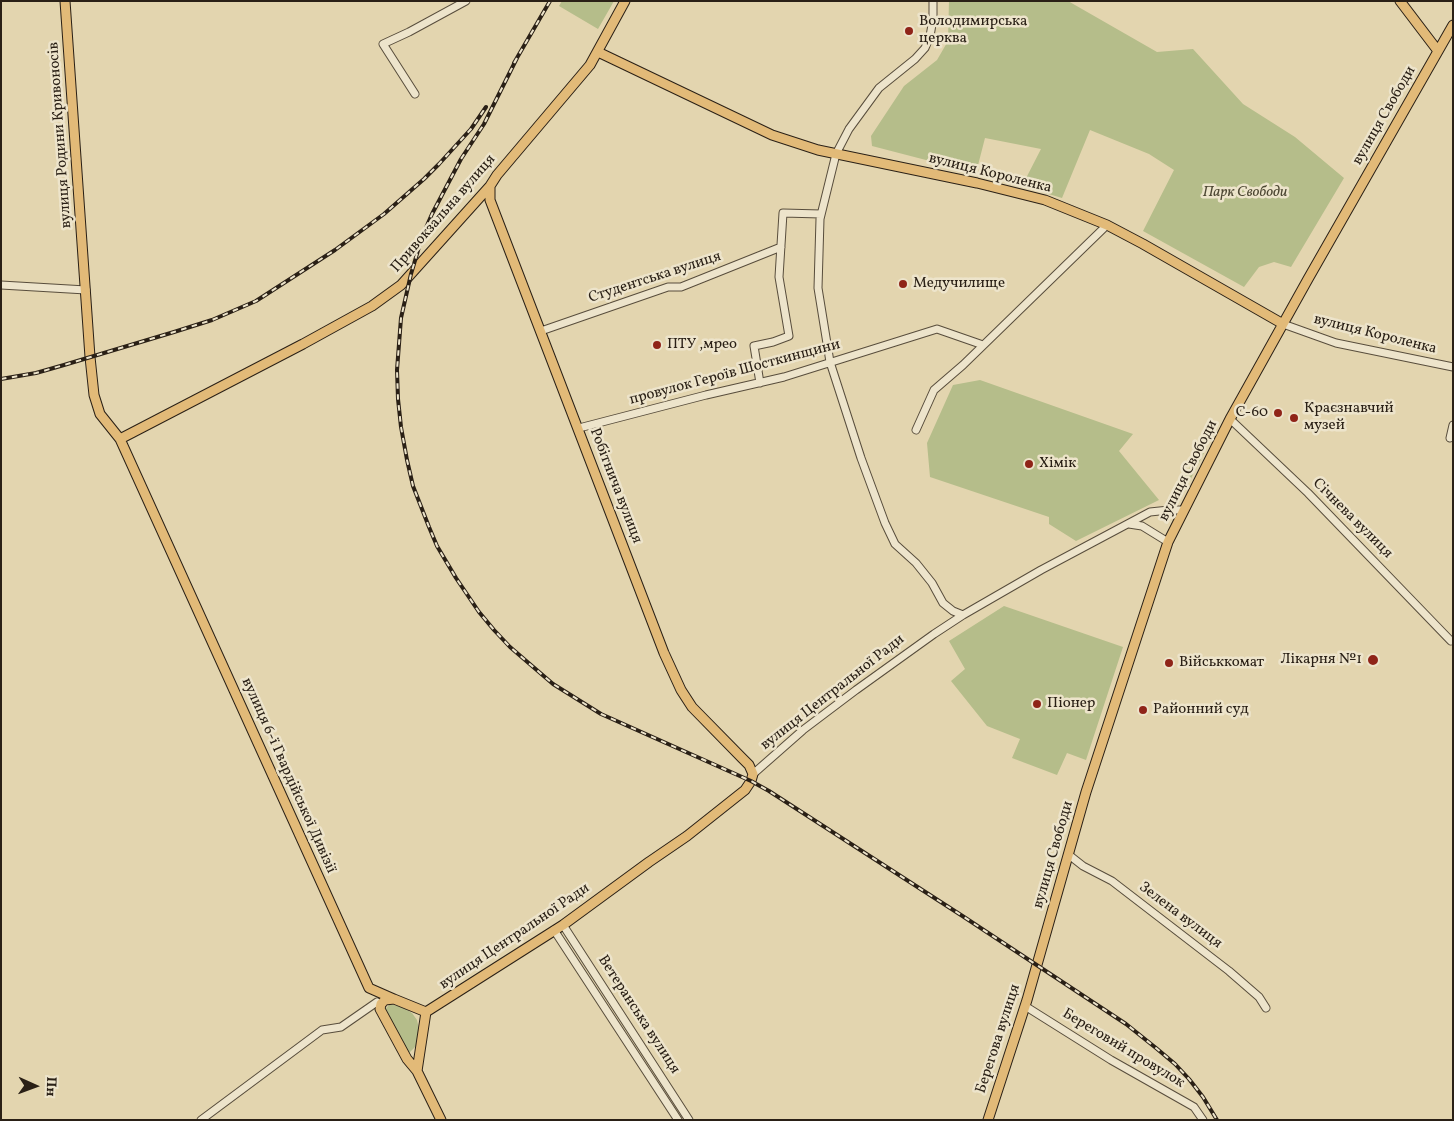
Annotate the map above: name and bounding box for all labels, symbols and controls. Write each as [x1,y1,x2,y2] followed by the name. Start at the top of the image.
[919,13,1028,48] place label: Володимирська церква
[903,25,915,37] marker: Володимирська церква
[46,41,76,229] street label: вулиця Родини Кривоносів
[1349,63,1421,169] street label: вулиця Свободи
[927,150,1053,198] street label: вулиця Короленка
[388,151,500,277] street label: Привокзальна вулиця
[1203,184,1287,202] park label: Парк Свободи
[587,248,723,308] street label: Студентська вулиця
[913,275,1005,293] place label: Медучилище
[897,278,909,290] marker: Медучилище
[1312,311,1438,359] street label: вулиця Короленка
[628,336,842,410] street label: провулок Героїв Шосткинщини
[667,336,737,354] place label: ПТУ ,мрео
[651,339,663,351] marker: ПТУ ,мрео
[1304,400,1394,435] place label: Краєзнавчий музей
[1236,404,1268,422] place label: С-60
[1272,407,1284,419] marker: С-60
[1288,412,1300,424] marker: Краєзнавчий музей
[1156,417,1222,525] street label: вулиця Свободи
[585,426,645,546] street label: Робітнича вулиця
[1039,455,1076,473] place label: Хімік
[1023,458,1035,470] marker: Хімік
[1308,475,1396,563] street label: Січнева вулиця
[757,631,909,755] street label: вулиця Центральної Ради
[1280,651,1362,669] place label: Лікарня №1
[1366,653,1380,667] marker: Лікарня №1
[1179,654,1264,672] place label: Військкомат
[1163,657,1175,669] marker: Військкомат
[237,675,339,877] street label: вулиця 6-ї Гвардійської Дивізії
[1047,695,1095,713] place label: Піонер
[1031,698,1043,710] marker: Піонер
[1153,701,1249,719] place label: Районний суд
[1137,704,1149,716] marker: Районний суд
[1030,799,1078,911] street label: вулиця Свободи
[1135,879,1225,953] street label: Зелена вулиця
[436,880,594,994] street label: вулиця Центральної Ради
[593,952,683,1078] street label: Ветеранська вулиця
[973,982,1025,1096] street label: Берегова вулиця
[1059,1005,1187,1093] street label: Береговий провулок
[10,1061,60,1111] north arrow
[41,1076,60,1097] text: Пн

